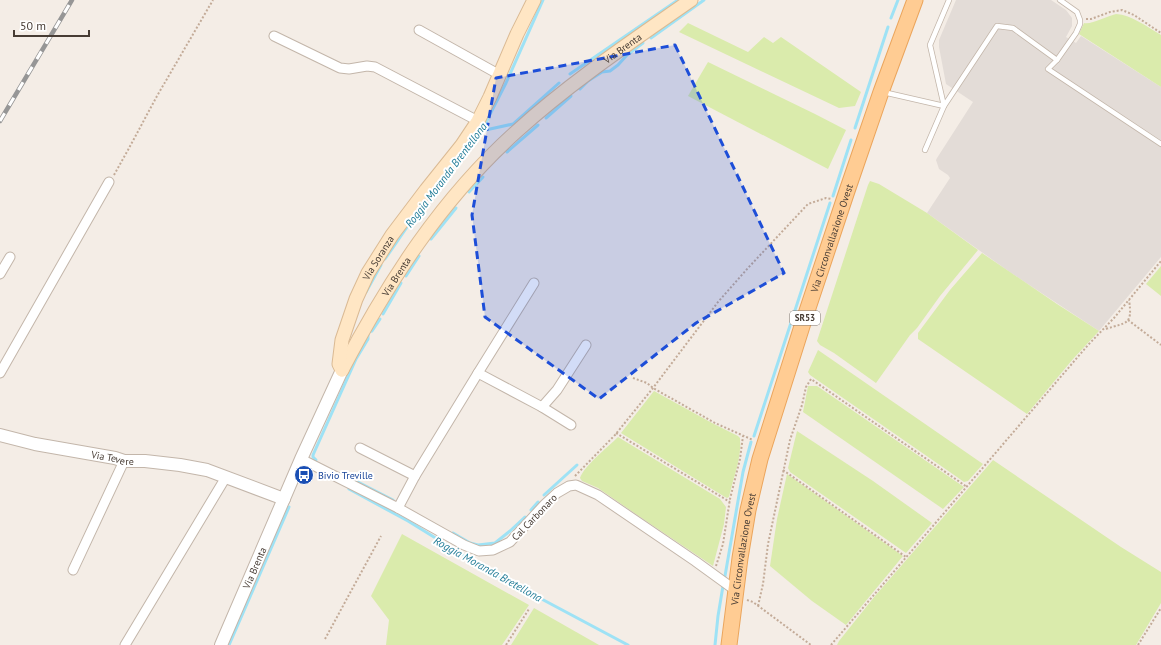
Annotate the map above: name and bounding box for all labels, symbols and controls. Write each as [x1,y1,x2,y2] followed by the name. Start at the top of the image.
[14,12,89,38] scale bar
[20,18,46,33] text: 50 m
[600,30,644,67] street label: Via Brenta
[402,119,490,230] water label: Roggia Moranda Brentellona
[807,182,856,295] street label: Via Circonvallazione Ovest
[359,233,397,283] street label: Via Soranza
[378,255,414,300] street label: Via Brenta
[790,311,820,325] road number: SR53
[89,448,134,468] street label: Via Tevere
[293,464,315,486] bus stop icon: Bivio Treville
[318,469,373,482] place label: Bivio Treville
[509,491,560,543] street label: Cal Carbonaro
[728,491,759,607] street label: Via Circonvallazione Ovest
[431,533,545,605] water label: Roggia Moranda Bretellona
[240,545,269,592] street label: Via Brenta

